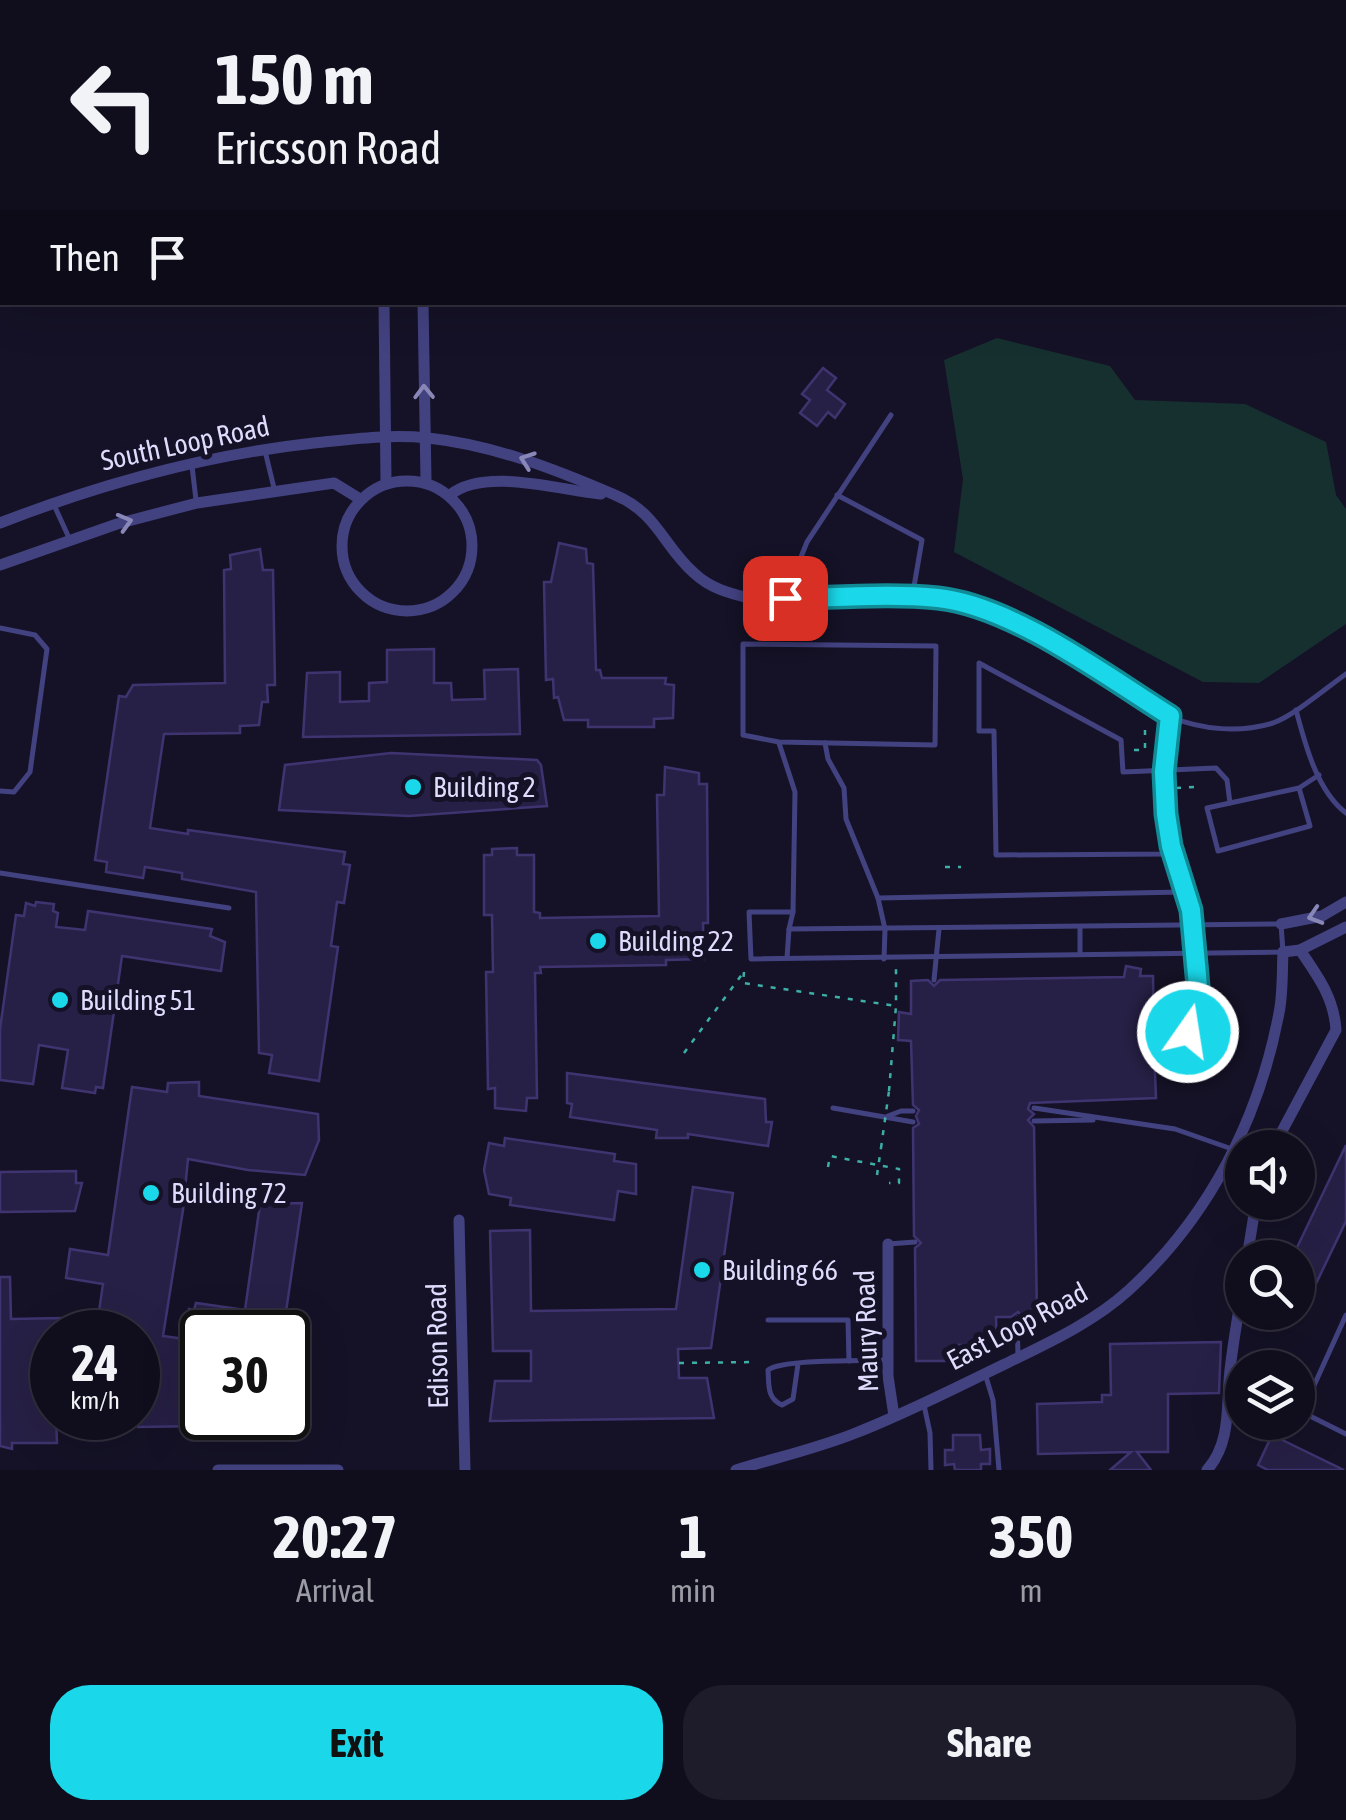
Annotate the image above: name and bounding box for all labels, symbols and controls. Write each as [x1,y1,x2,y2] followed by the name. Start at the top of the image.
[215,39,374,119] text: 150 m
[50,40,180,170] icon: left
[215,122,441,174] text: Ericsson Road
[140,230,195,285] icon: arrive
[50,236,120,279] text: Then
[413,383,435,398] one-way arrow
[98,410,272,476] street label: South Loop Road
[520,451,537,472] one-way arrow
[116,513,133,534] one-way arrow
[743,556,828,641] pin
[758,571,813,626] icon: arrive
[433,771,536,803] place label: Building 2
[402,776,424,798] marker: Building 2
[1307,904,1324,925] one-way arrow
[618,925,734,957] place label: Building 22
[587,930,609,952] marker: Building 22
[1136,980,1240,1084] position arrow
[80,984,196,1016] place label: Building 51
[49,989,71,1011] marker: Building 51
[1225,1130,1315,1440] map controls
[1225,1130,1315,1220] button: sound
[171,1177,287,1209] place label: Building 72
[140,1182,162,1204] marker: Building 72
[1225,1240,1315,1330] button: search
[722,1254,838,1286] place label: Building 66
[691,1259,713,1281] marker: Building 66
[848,1269,884,1393] street label: Maury Road
[941,1276,1093,1376] street label: East Loop Road
[420,1283,454,1409] street label: Edison Road
[180,1310,310,1440] speed limit sign: 30
[71,1334,118,1392] text: 24
[1225,1350,1315,1440] button: layers
[70,1386,120,1414] text: km/h
[273,1502,397,1571] text: 20:27
[679,1502,707,1571] text: 1
[989,1502,1073,1571] text: 350
[296,1572,374,1609] text: Arrival
[670,1572,716,1609] text: min
[1019,1572,1043,1609] text: m
[50,1685,663,1800] button: Exit
[683,1685,1296,1800] button: Share

